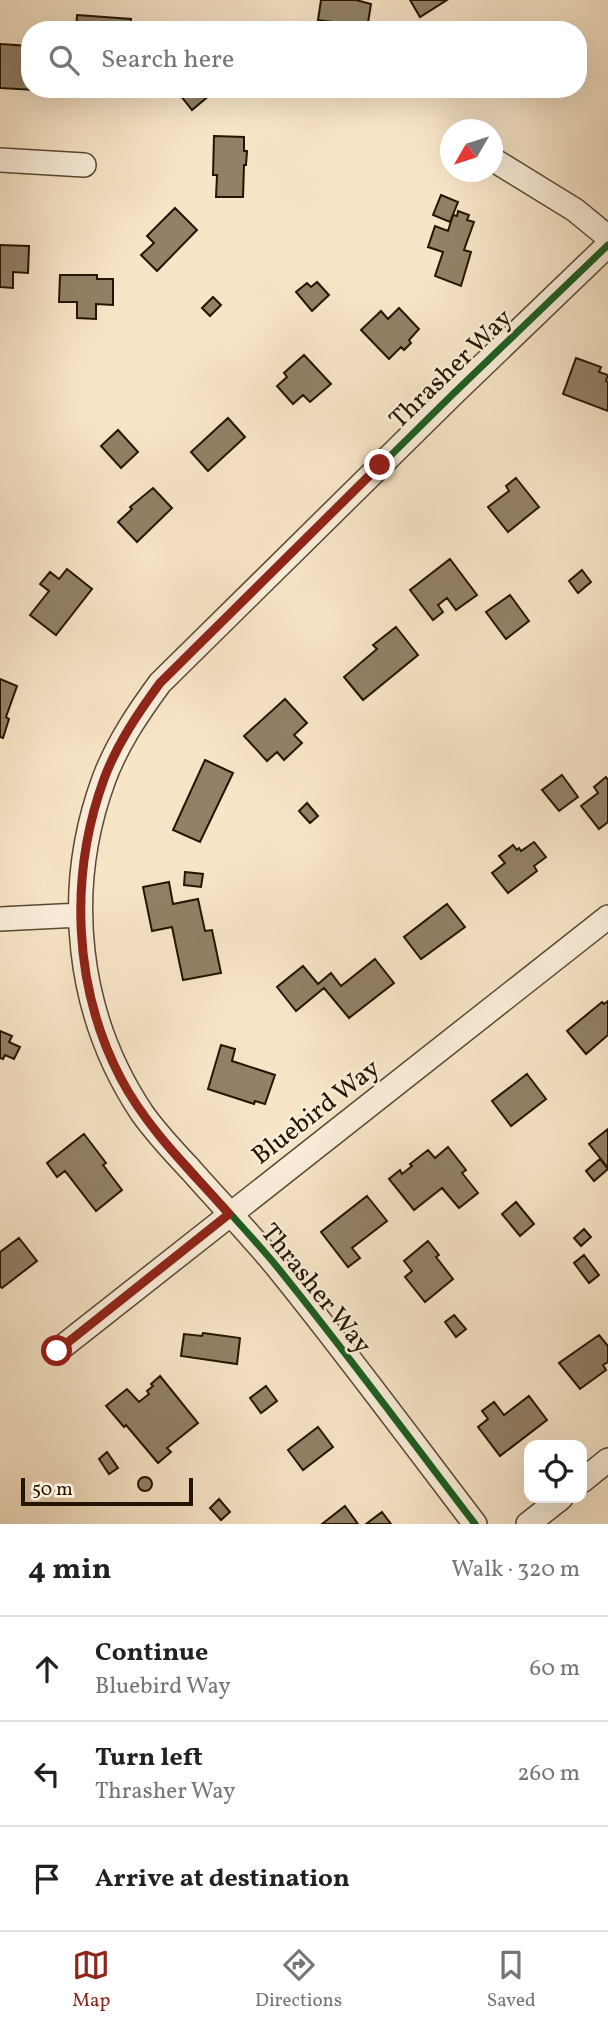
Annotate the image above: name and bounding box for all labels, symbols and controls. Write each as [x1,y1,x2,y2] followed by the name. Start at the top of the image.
[21,21,587,98] search box
[45,41,83,79] icon: search
[101,42,234,78] text: Search here
[440,119,503,182] north arrow
[382,301,521,438] street label: Thrasher Way
[364,449,395,480] route end
[245,1051,388,1174] street label: Bluebird Way
[251,1216,379,1362] street label: Thrasher Way
[41,1335,72,1366] route start
[524,1440,587,1503] map controls
[524,1440,587,1503] button: locate
[21,1475,192,1507] scale bar
[32,1477,73,1503] text: 50 m
[28,1549,112,1591] text: 4 min
[451,1554,580,1586] text: Walk · 320 m
[95,1635,208,1671] text: Continue
[28,1650,66,1688] icon: ahead
[530,1653,580,1685] text: 60 m
[95,1671,231,1703] text: Bluebird Way
[95,1740,203,1776] text: Turn left
[28,1755,66,1793] icon: left
[517,1758,580,1790] text: 260 m
[95,1776,235,1808] text: Thrasher Way
[28,1860,66,1898] icon: arrive
[95,1861,350,1897] text: Arrive at destination
[72,1946,110,2014] tab: Map
[255,1946,342,2014] tab: Directions
[487,1946,536,2014] tab: Saved

